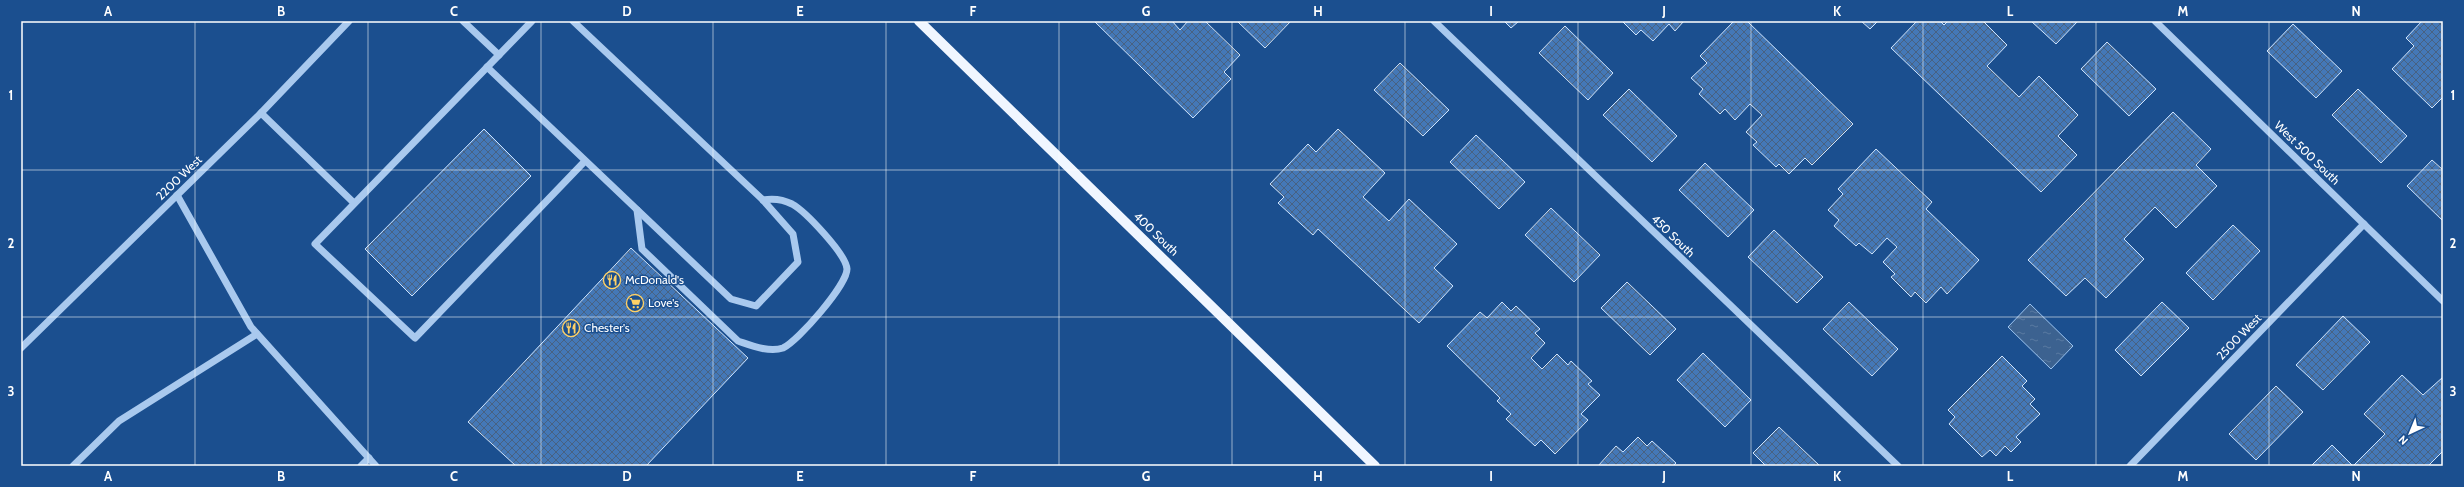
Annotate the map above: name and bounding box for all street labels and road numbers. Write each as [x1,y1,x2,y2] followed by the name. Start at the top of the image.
[2272,118,2343,188] street label: West 500 South
[153,152,205,203] street label: 2200 West
[1131,209,1182,259] street label: 400 South
[1648,211,1698,260] street label: 450 South
[2213,310,2264,363] street label: 2500 West

